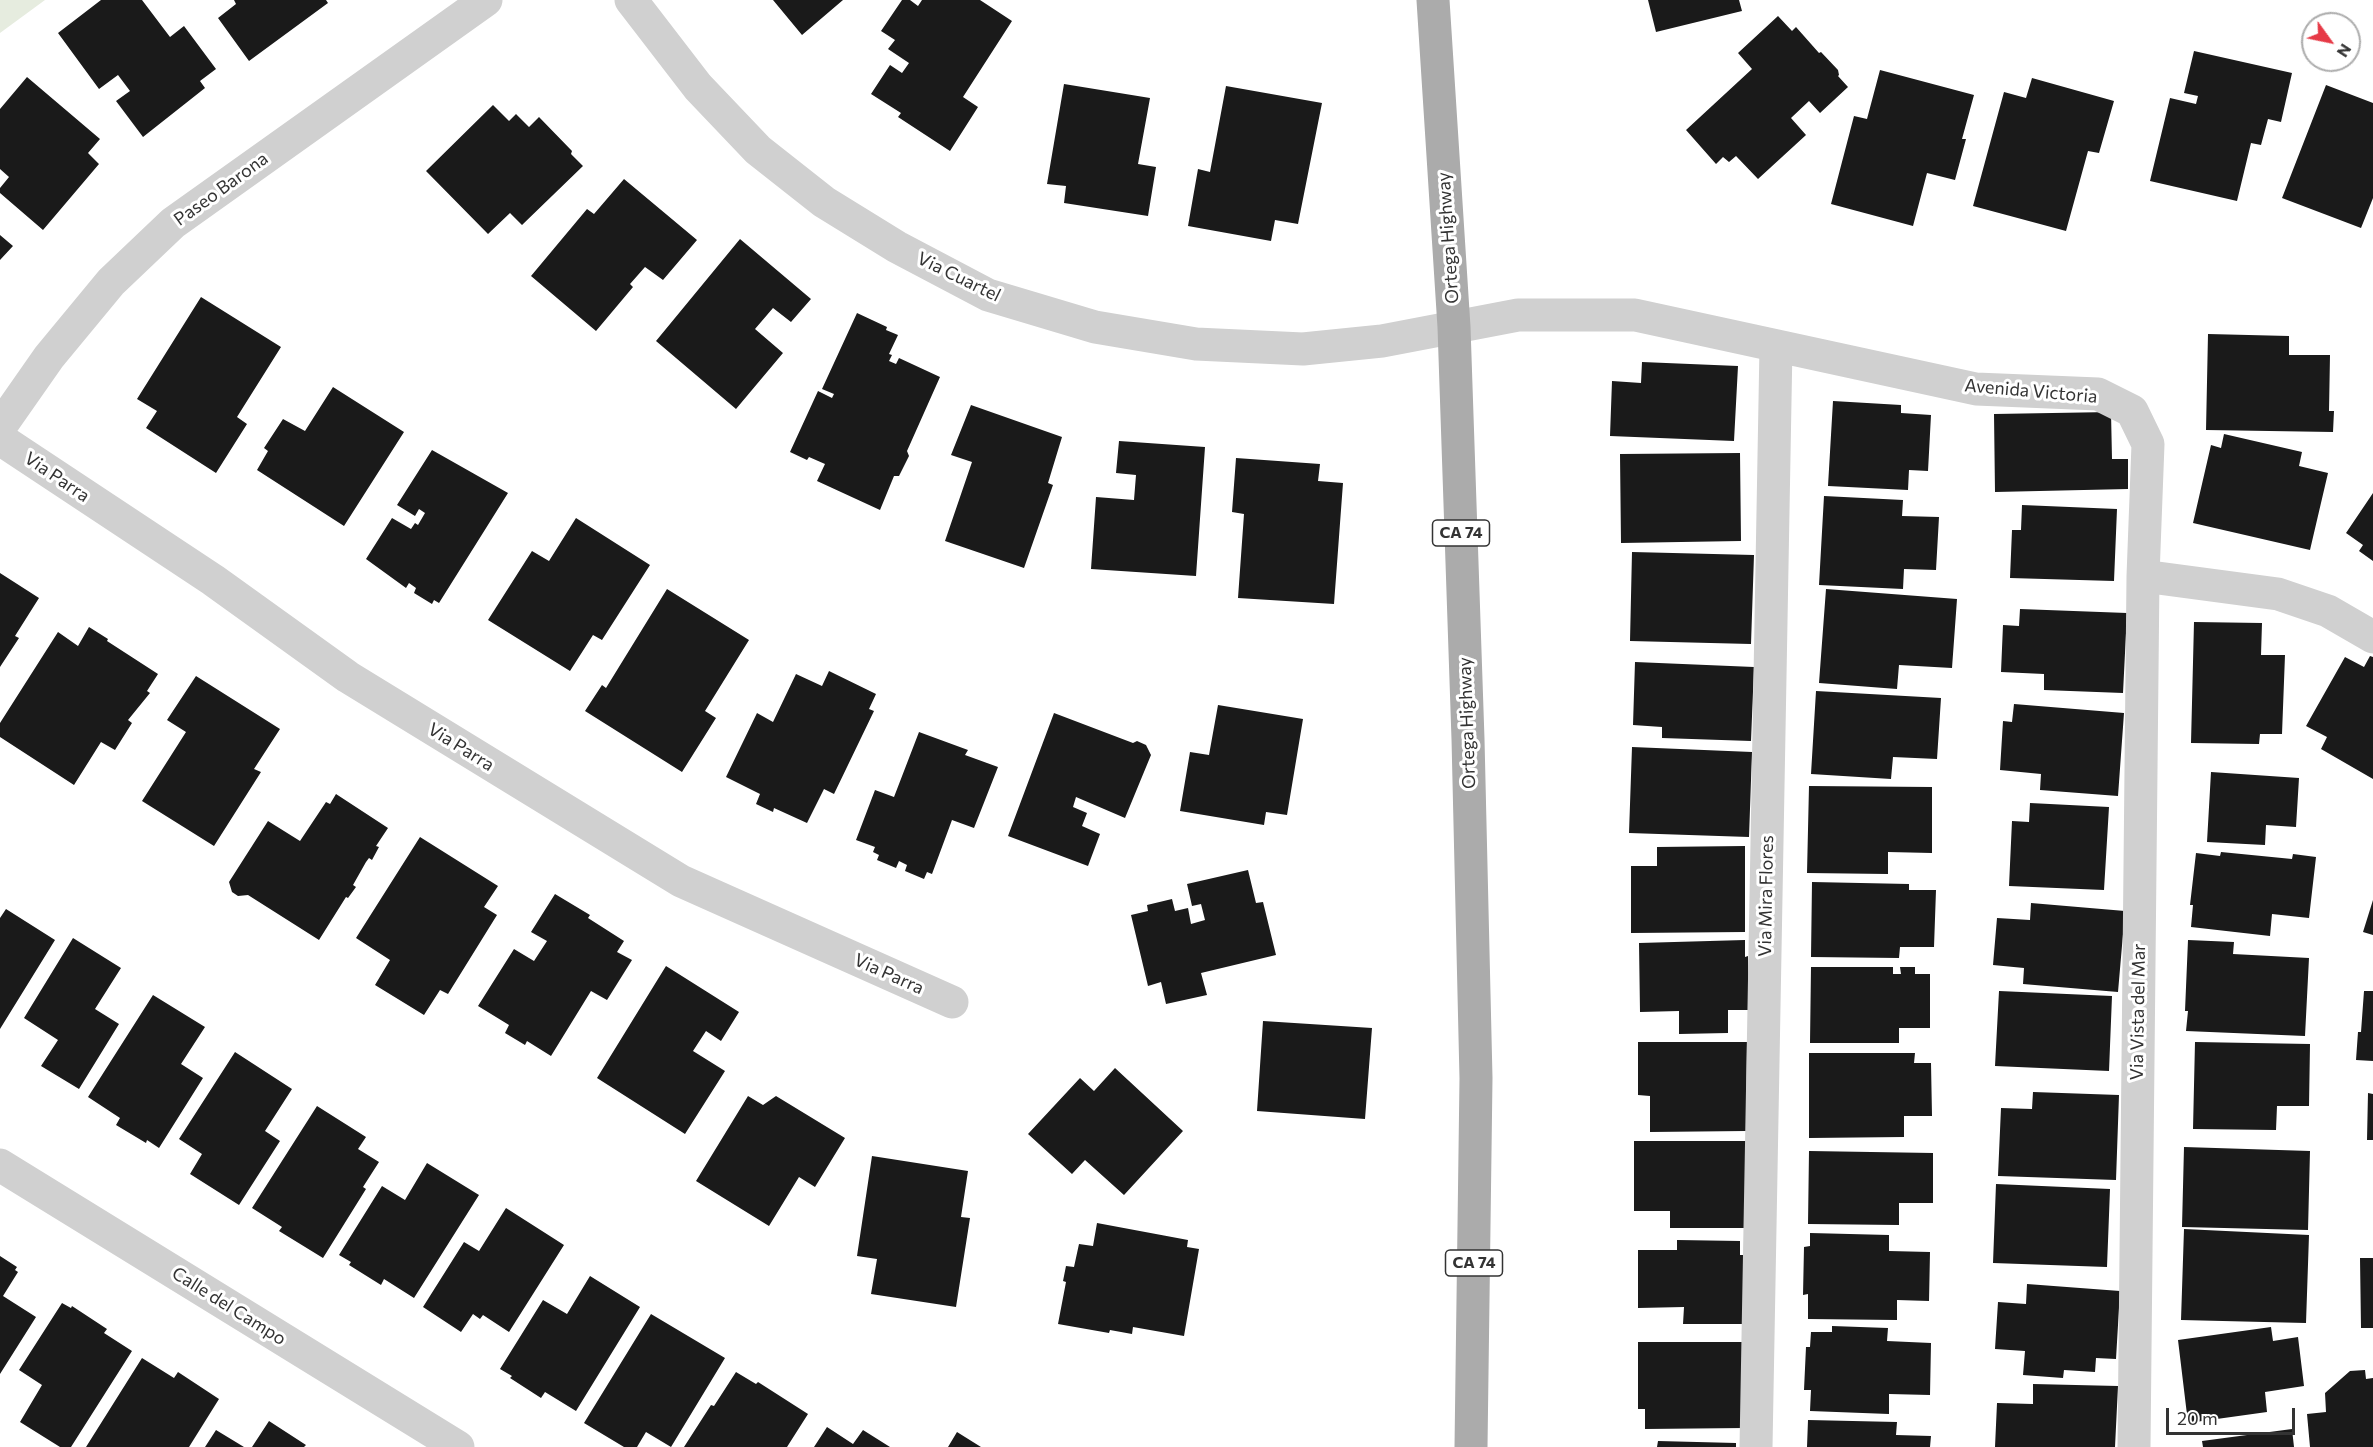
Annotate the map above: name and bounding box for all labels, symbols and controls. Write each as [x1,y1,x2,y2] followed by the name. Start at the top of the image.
[2301,12,2361,72] north arrow
[2334,41,2356,61] text: N
[170,148,272,230] street label: Paseo Barona
[1433,171,1463,305] street label: Ortega Highway
[914,248,1004,306] street label: Via Cuartel
[1964,374,2098,408] street label: Avenida Victoria
[20,447,94,507] street label: Via Parra
[1432,520,1490,546] road number: CA 74
[1454,657,1480,789] street label: Ortega Highway
[424,718,498,776] street label: Via Parra
[1754,835,1778,957] street label: Via Mira Flores
[2126,943,2150,1081] street label: Via Vista del Mar
[851,949,927,999] street label: Via Parra
[1446,1250,1502,1276] road number: CA 74
[168,1262,290,1350] street label: Calle del Campo
[2169,1396,2298,1434] scale bar
[2177,1407,2218,1429] text: 20 m

